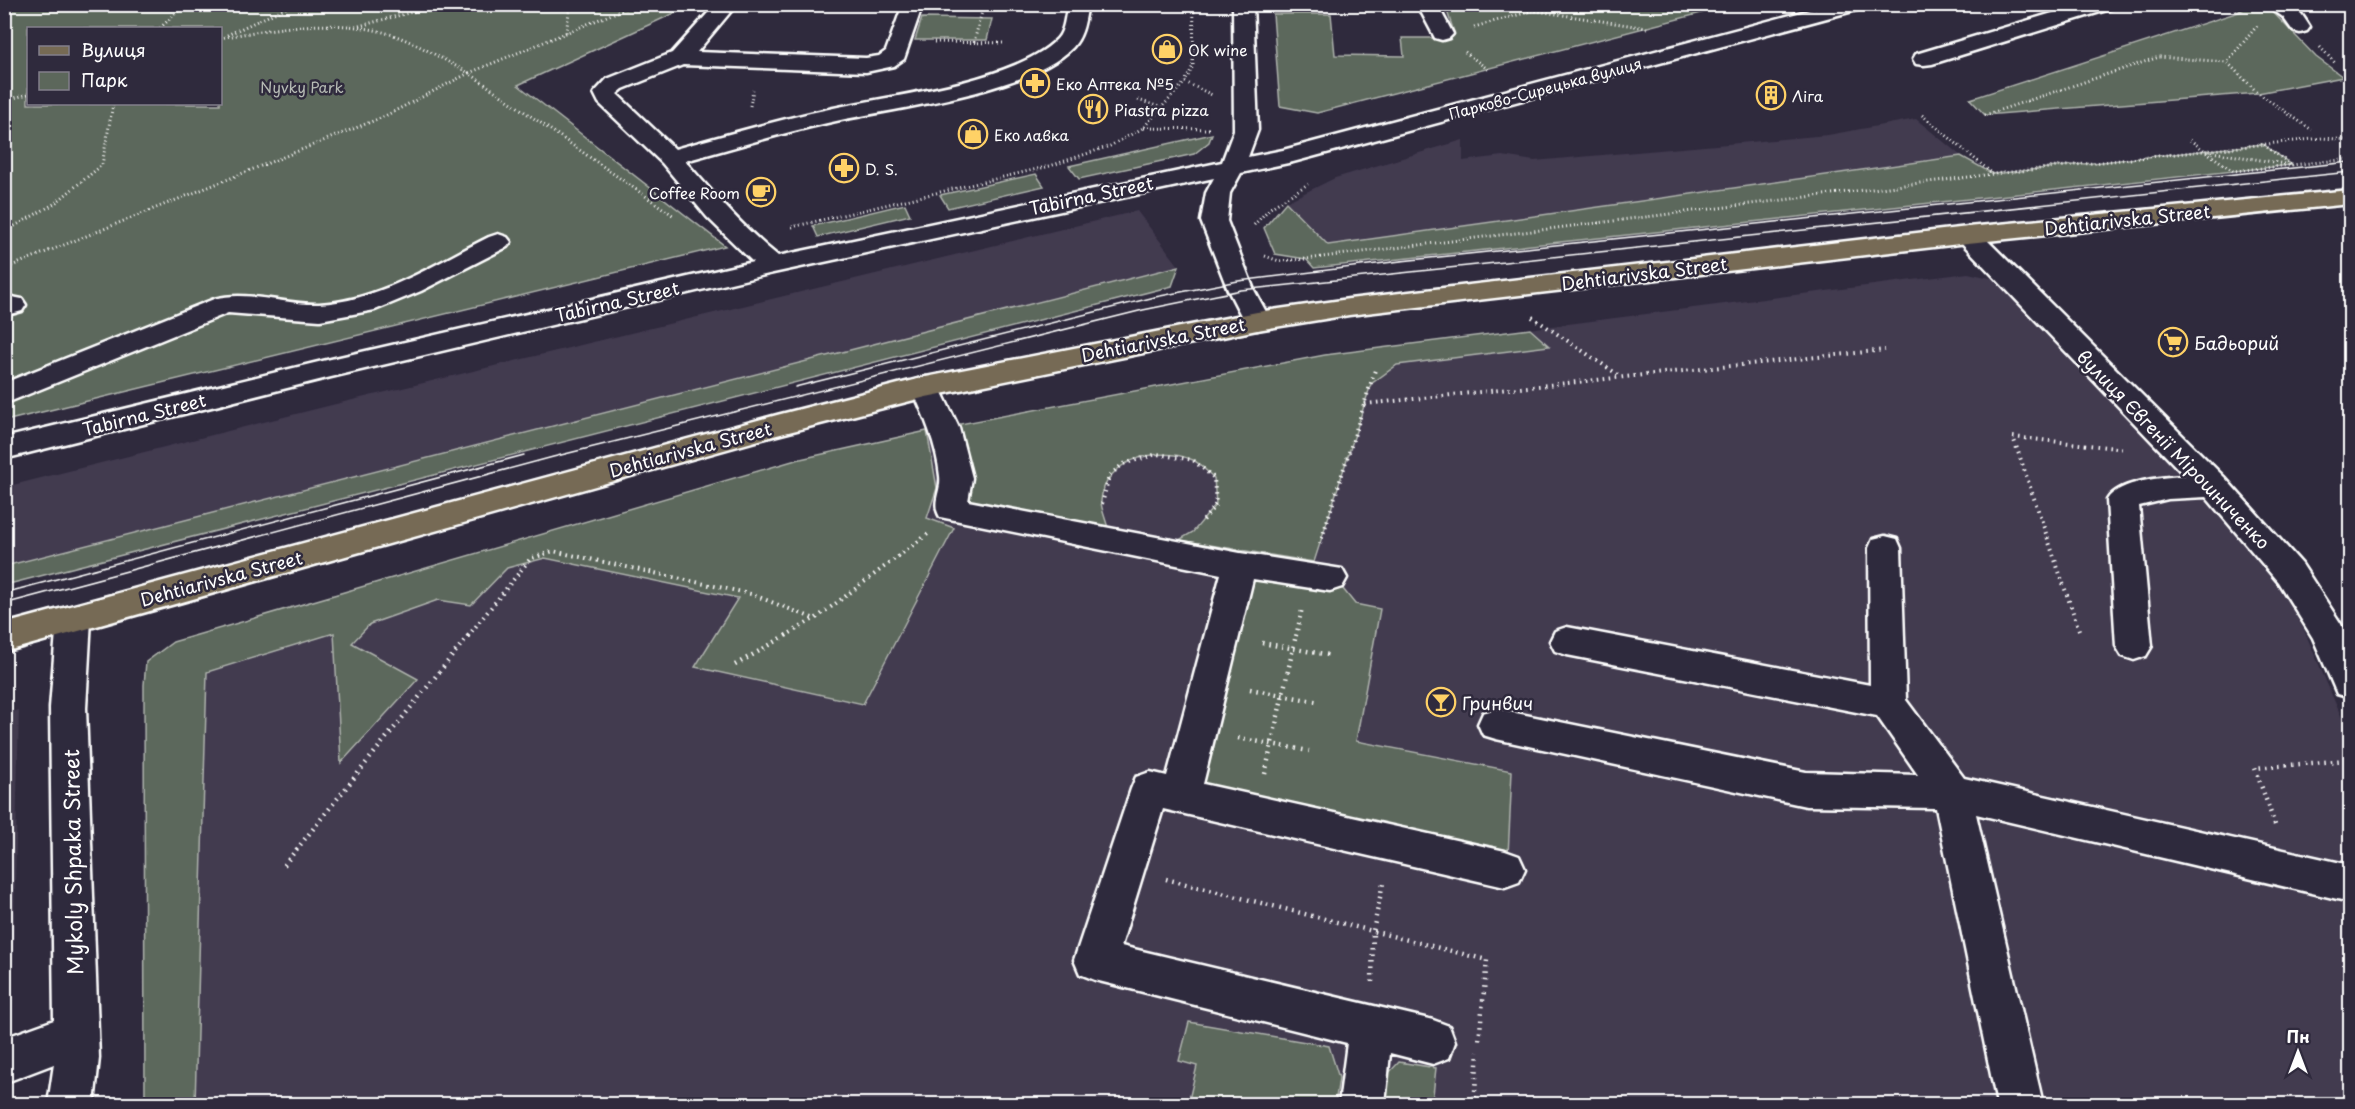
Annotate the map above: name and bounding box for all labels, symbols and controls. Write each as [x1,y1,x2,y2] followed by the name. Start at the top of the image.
[27,27,222,105] legend
[1151,33,1183,65] shop icon: OK wine
[81,36,146,63] text: Вулиця
[1188,38,1248,61] place label: OK wine
[1446,51,1644,125] street label: Парково-Сирецька вулиця
[81,66,128,93] text: Парк
[1019,67,1051,99] pharmacy icon: Еко Аптека №5
[1056,72,1174,95] place label: Еко Аптека №5
[260,75,344,98] park label: Nyvky Park
[1755,79,1787,111] building icon: Ліга
[1792,84,1824,107] place label: Ліга
[1077,93,1109,125] restaurant icon: Piastra pizza
[1114,98,1209,121] place label: Piastra pizza
[957,118,989,150] shop icon: Еко лавка
[994,123,1070,146] place label: Еко лавка
[828,152,860,184] pharmacy icon: D. S.
[865,157,898,180] place label: D. S.
[1026,169,1156,221] street label: Tabirna Street
[745,176,777,208] cafe icon: Coffee Room
[649,181,740,204] place label: Coffee Room
[2043,197,2212,241] street label: Dehtiarivska Street
[1560,249,1729,297] street label: Dehtiarivska Street
[552,274,682,328] street label: Tabirna Street
[1079,310,1248,368] street label: Dehtiarivska Street
[2157,326,2189,358] supermarket icon: Бадьорий
[2194,329,2279,356] place label: Бадьорий
[2071,343,2277,555] street label: вулиця Євгенії Мірошниченко
[79,386,209,442] street label: Tabirna Street
[606,414,774,484] street label: Dehtiarivska Street
[137,543,305,613] street label: Dehtiarivska Street
[1425,686,1457,718] bar icon: Гринвич
[1462,689,1533,716] place label: Гринвич
[54,749,90,975] street label: Mykoly Shpaka Street
[2268,1022,2328,1082] north arrow
[2286,1024,2310,1048] text: Пн

